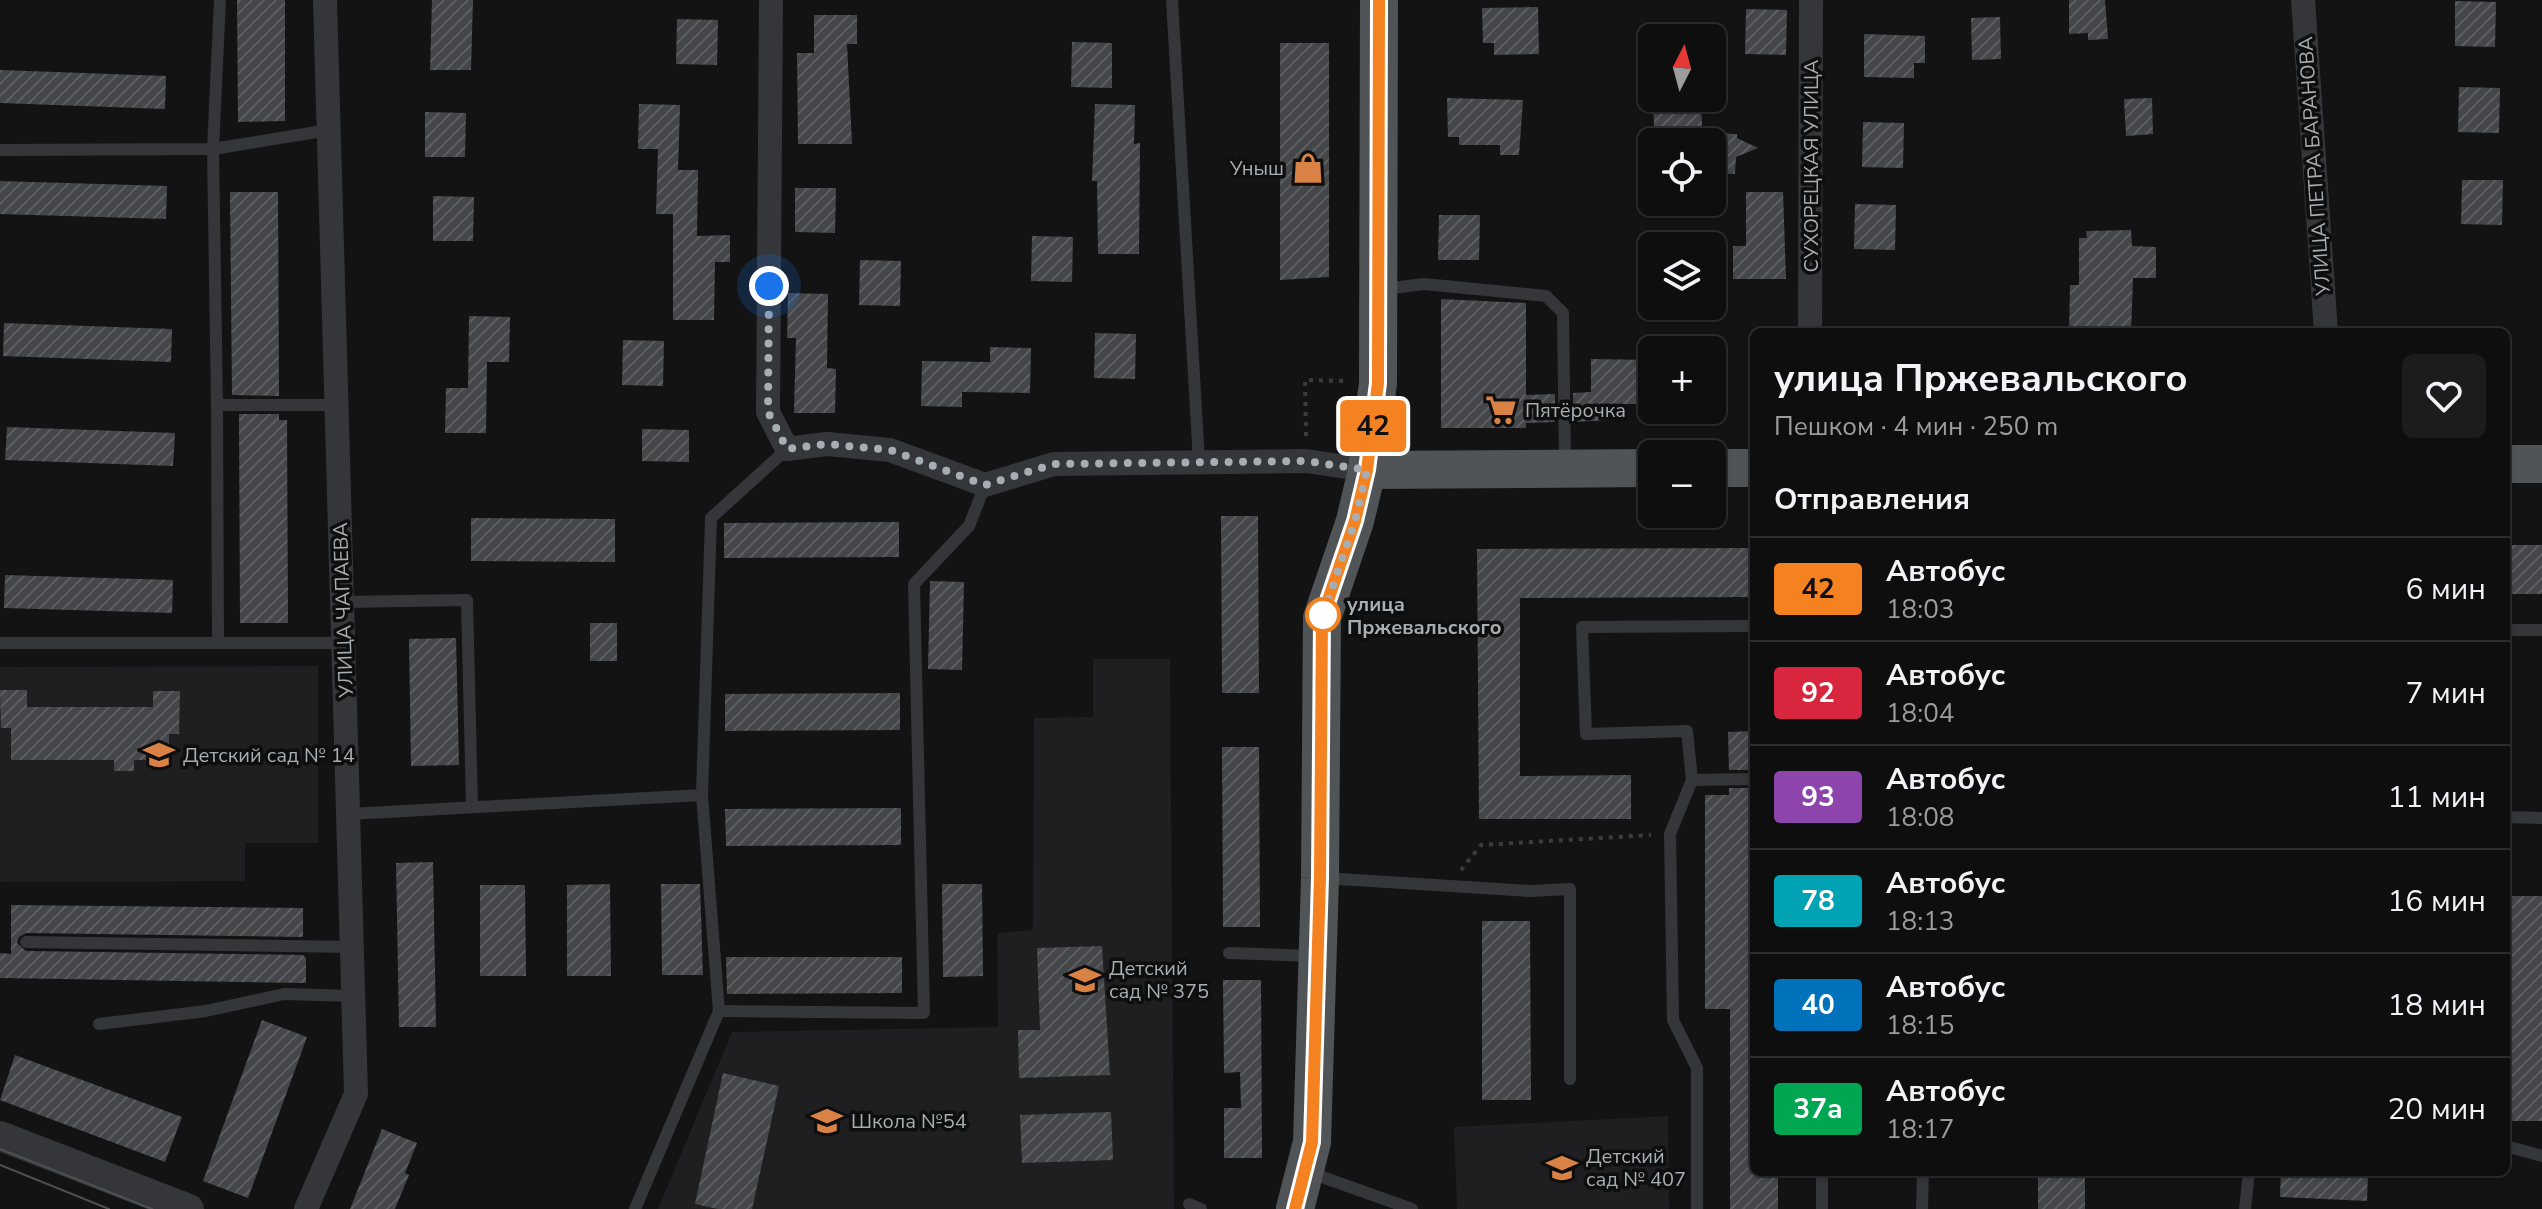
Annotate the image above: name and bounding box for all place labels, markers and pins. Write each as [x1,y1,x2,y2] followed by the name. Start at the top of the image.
[1291,151,1325,185] shop icon: Уныш
[1229,155,1284,182] place label: Уныш
[1484,393,1518,427] supermarket icon: Пятёрочка
[1525,397,1626,424] place label: Пятёрочка
[1347,591,1501,641] place label: улица Пржевальского
[1306,598,1340,632] marker: улица Пржевальского
[142,738,176,772] school or university icon: Детский сад № 14
[183,742,355,769] place label: Детский сад № 14
[1109,955,1209,1005] place label: Детский сад № 375
[1068,963,1102,997] school or university icon: Детский сад № 375
[810,1104,844,1138] school or university icon: Школа №54
[851,1108,967,1135] place label: Школа №54
[1586,1143,1686,1193] place label: Детский сад № 407
[1545,1151,1579,1185] school or university icon: Детский сад № 407

